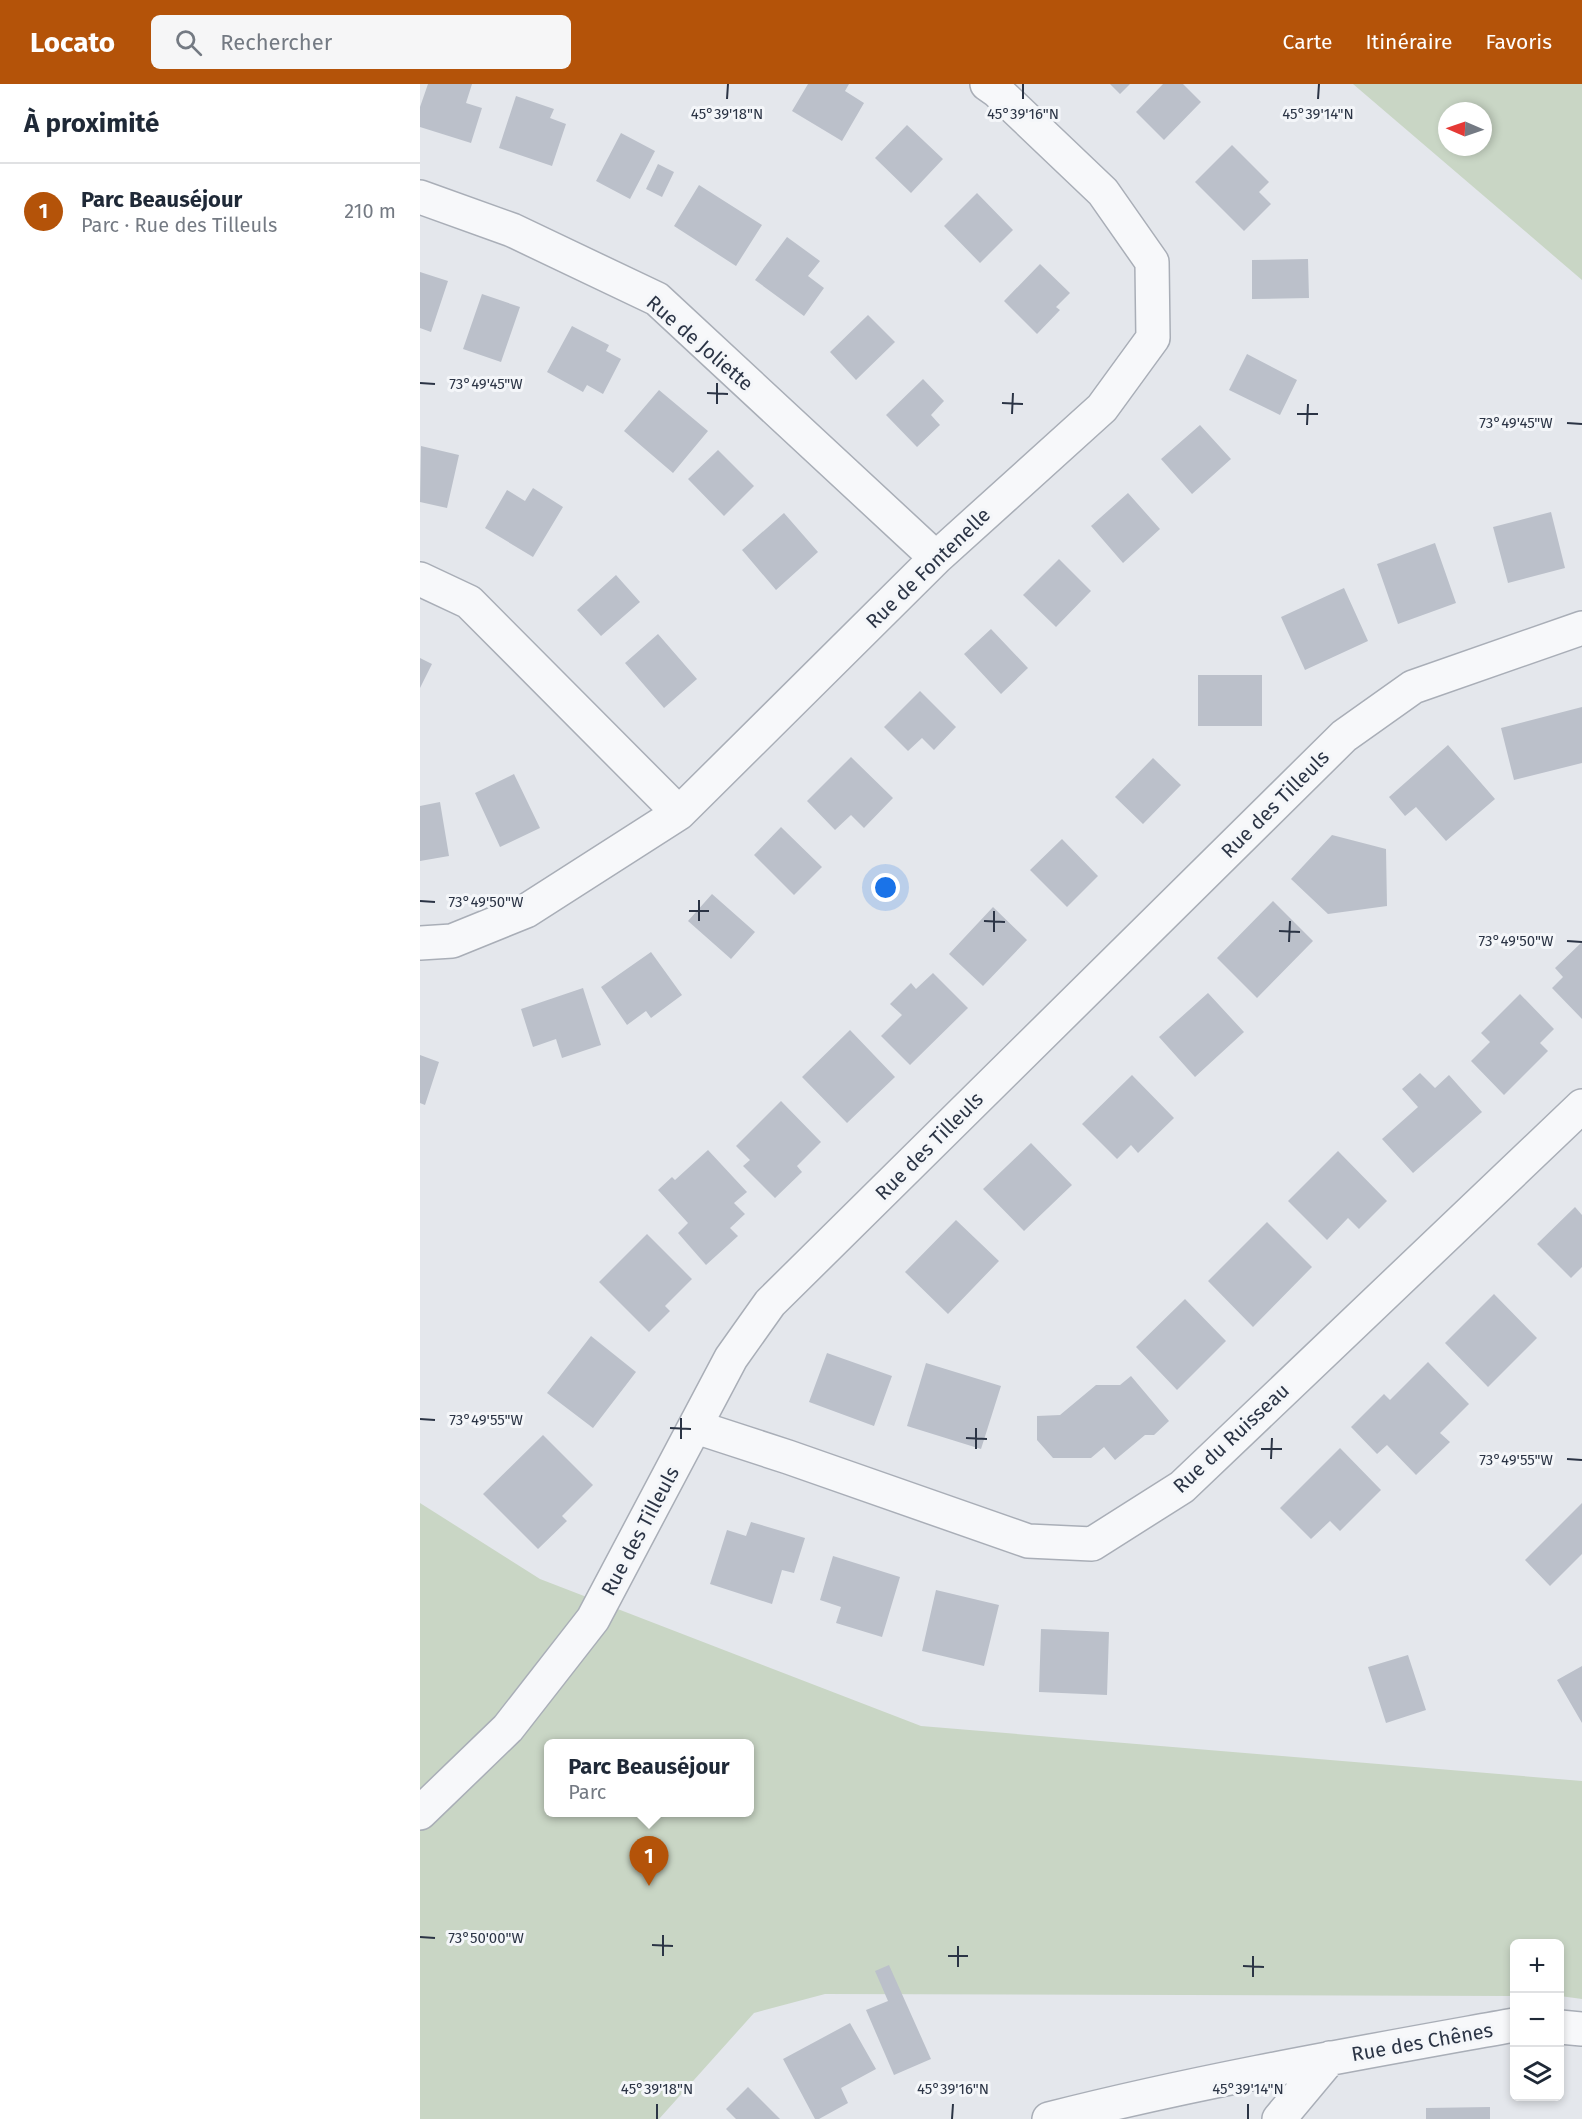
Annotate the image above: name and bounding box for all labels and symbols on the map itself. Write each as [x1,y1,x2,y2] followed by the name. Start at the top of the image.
[1438,102,1492,156] north arrow
[691,105,763,123] text: 45°39'18"N
[987,105,1059,123] text: 45°39'16"N
[1282,105,1354,123] text: 45°39'14"N
[642,290,758,396] street label: Rue de Joliette
[449,375,523,393] text: 73°49'45"W
[1479,414,1553,432] text: 73°49'45"W
[861,503,995,633] street label: Rue de Fontenelle
[1216,745,1334,863] street label: Rue des Tilleuls
[871,873,900,902] your location
[449,893,524,911] text: 73°49'50"W
[1479,932,1554,950] text: 73°49'50"W
[870,1087,988,1205] street label: Rue des Tilleuls
[1168,1378,1294,1498] street label: Rue du Ruisseau
[449,1411,523,1429] text: 73°49'55"W
[1479,1451,1553,1469] text: 73°49'55"W
[596,1462,684,1600] street label: Rue des Tilleuls
[630,1836,668,1886] pin: 1
[448,1929,524,1947] text: 73°50'00"W
[1349,2018,1495,2066] street label: Rue des Chênes
[621,2080,693,2098] text: 45°39'18"N
[917,2080,989,2098] text: 45°39'16"N
[1212,2080,1284,2098] text: 45°39'14"N

